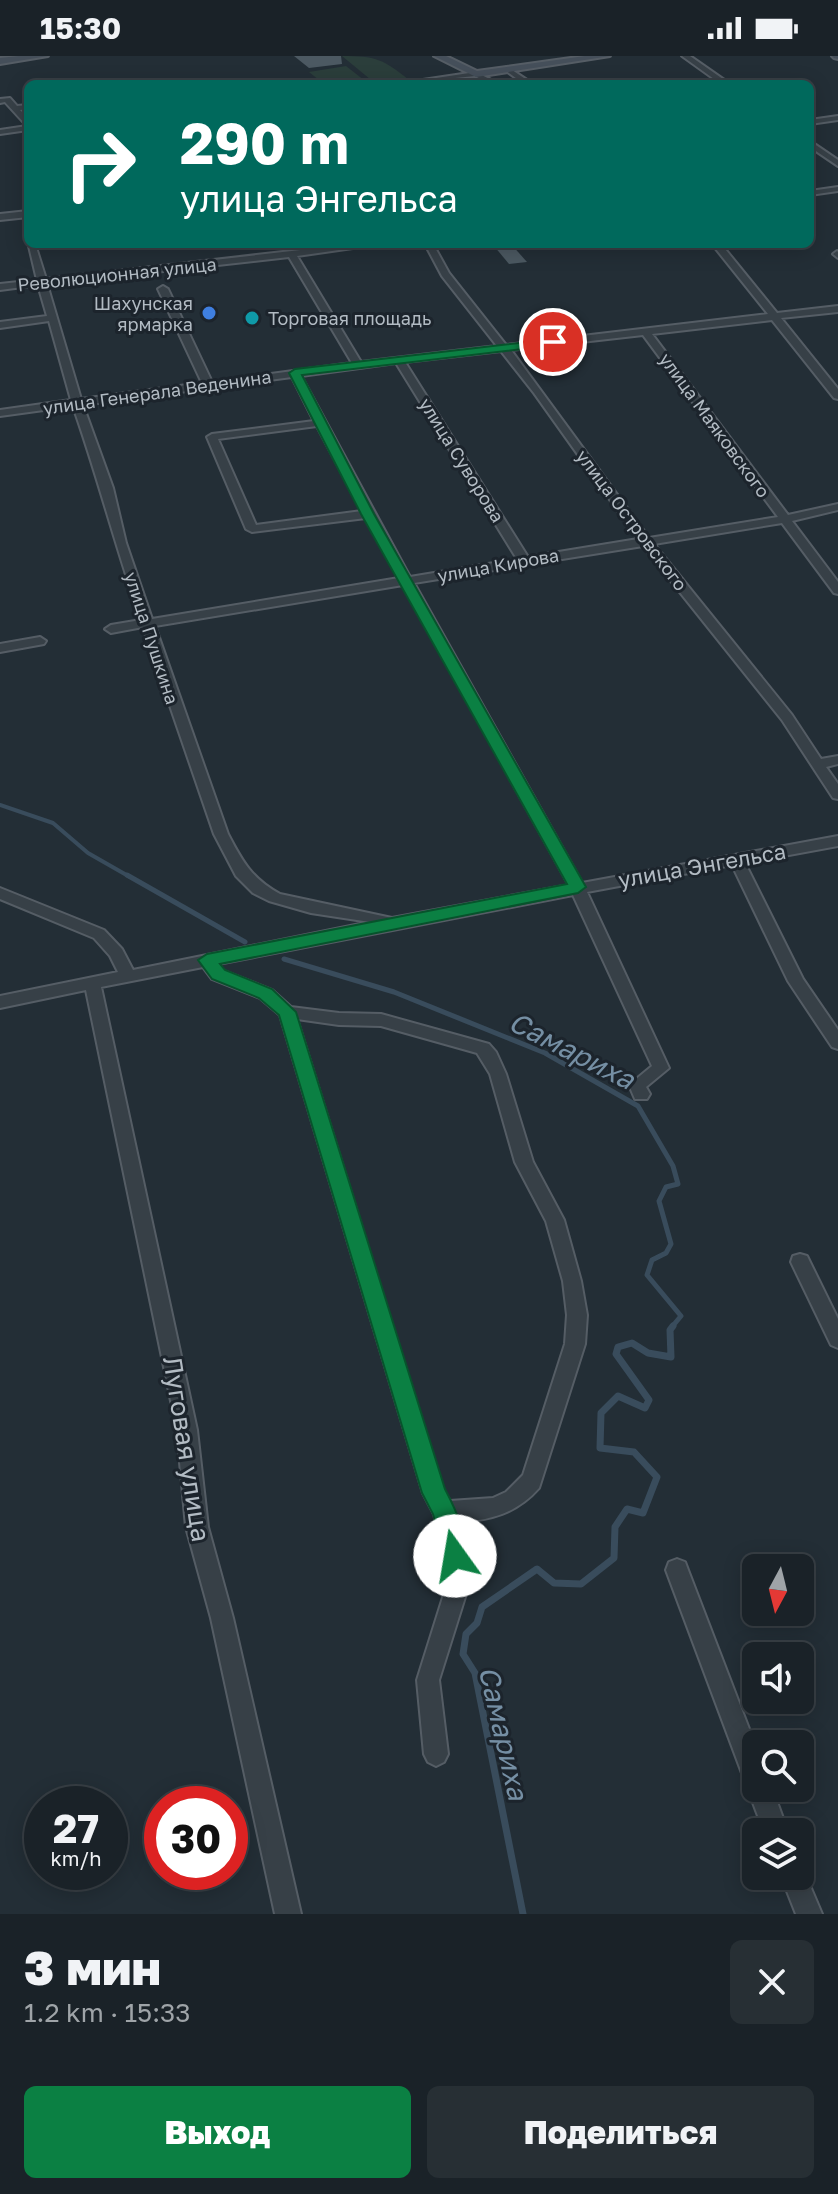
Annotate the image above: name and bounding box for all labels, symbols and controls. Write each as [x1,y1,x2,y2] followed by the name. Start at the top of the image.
[40,10,121,46] text: 15:30
[180,109,349,176] text: 290 m
[48,112,152,216] icon: right
[180,177,458,220] text: улица Энгельса
[16,253,218,295] street label: Революционная улица
[94,292,193,335] place label: Шахунская ярмарка
[200,304,218,322] marker: Шахунская ярмарка
[268,307,431,329] place label: Торговая площадь
[519,308,587,376] pin
[243,309,261,327] marker: Торговая площадь
[531,320,575,364] icon: arrive
[655,348,775,502] street label: улица Маяковского
[41,365,273,419] street label: улица Генерала Веденина
[415,394,509,526] street label: улица Суворова
[572,445,692,595] street label: улица Островского
[436,543,560,587] street label: улица Кирова
[120,569,184,707] street label: улица Пушкина
[616,837,788,893] street label: улица Энгельса
[504,1004,641,1096] water label: Самариха
[157,1354,217,1544] street label: Луговая улица
[413,1514,497,1598] position arrow
[742,1554,814,1626] north arrow
[742,1554,814,1890] map controls
[742,1642,814,1714] button: sound
[473,1663,536,1804] water label: Самариха
[742,1730,814,1802] button: search
[144,1786,248,1890] speed limit sign: 30
[53,1804,99,1852] text: 27
[742,1818,814,1890] button: layers
[51,1846,101,1870] text: km/h
[24,1938,161,1996] text: 3 мин
[730,1940,814,2024] button: close
[24,1997,190,2028] text: 1.2 km · 15:33
[24,2086,411,2178] button: Выход
[427,2086,814,2178] button: Поделиться

